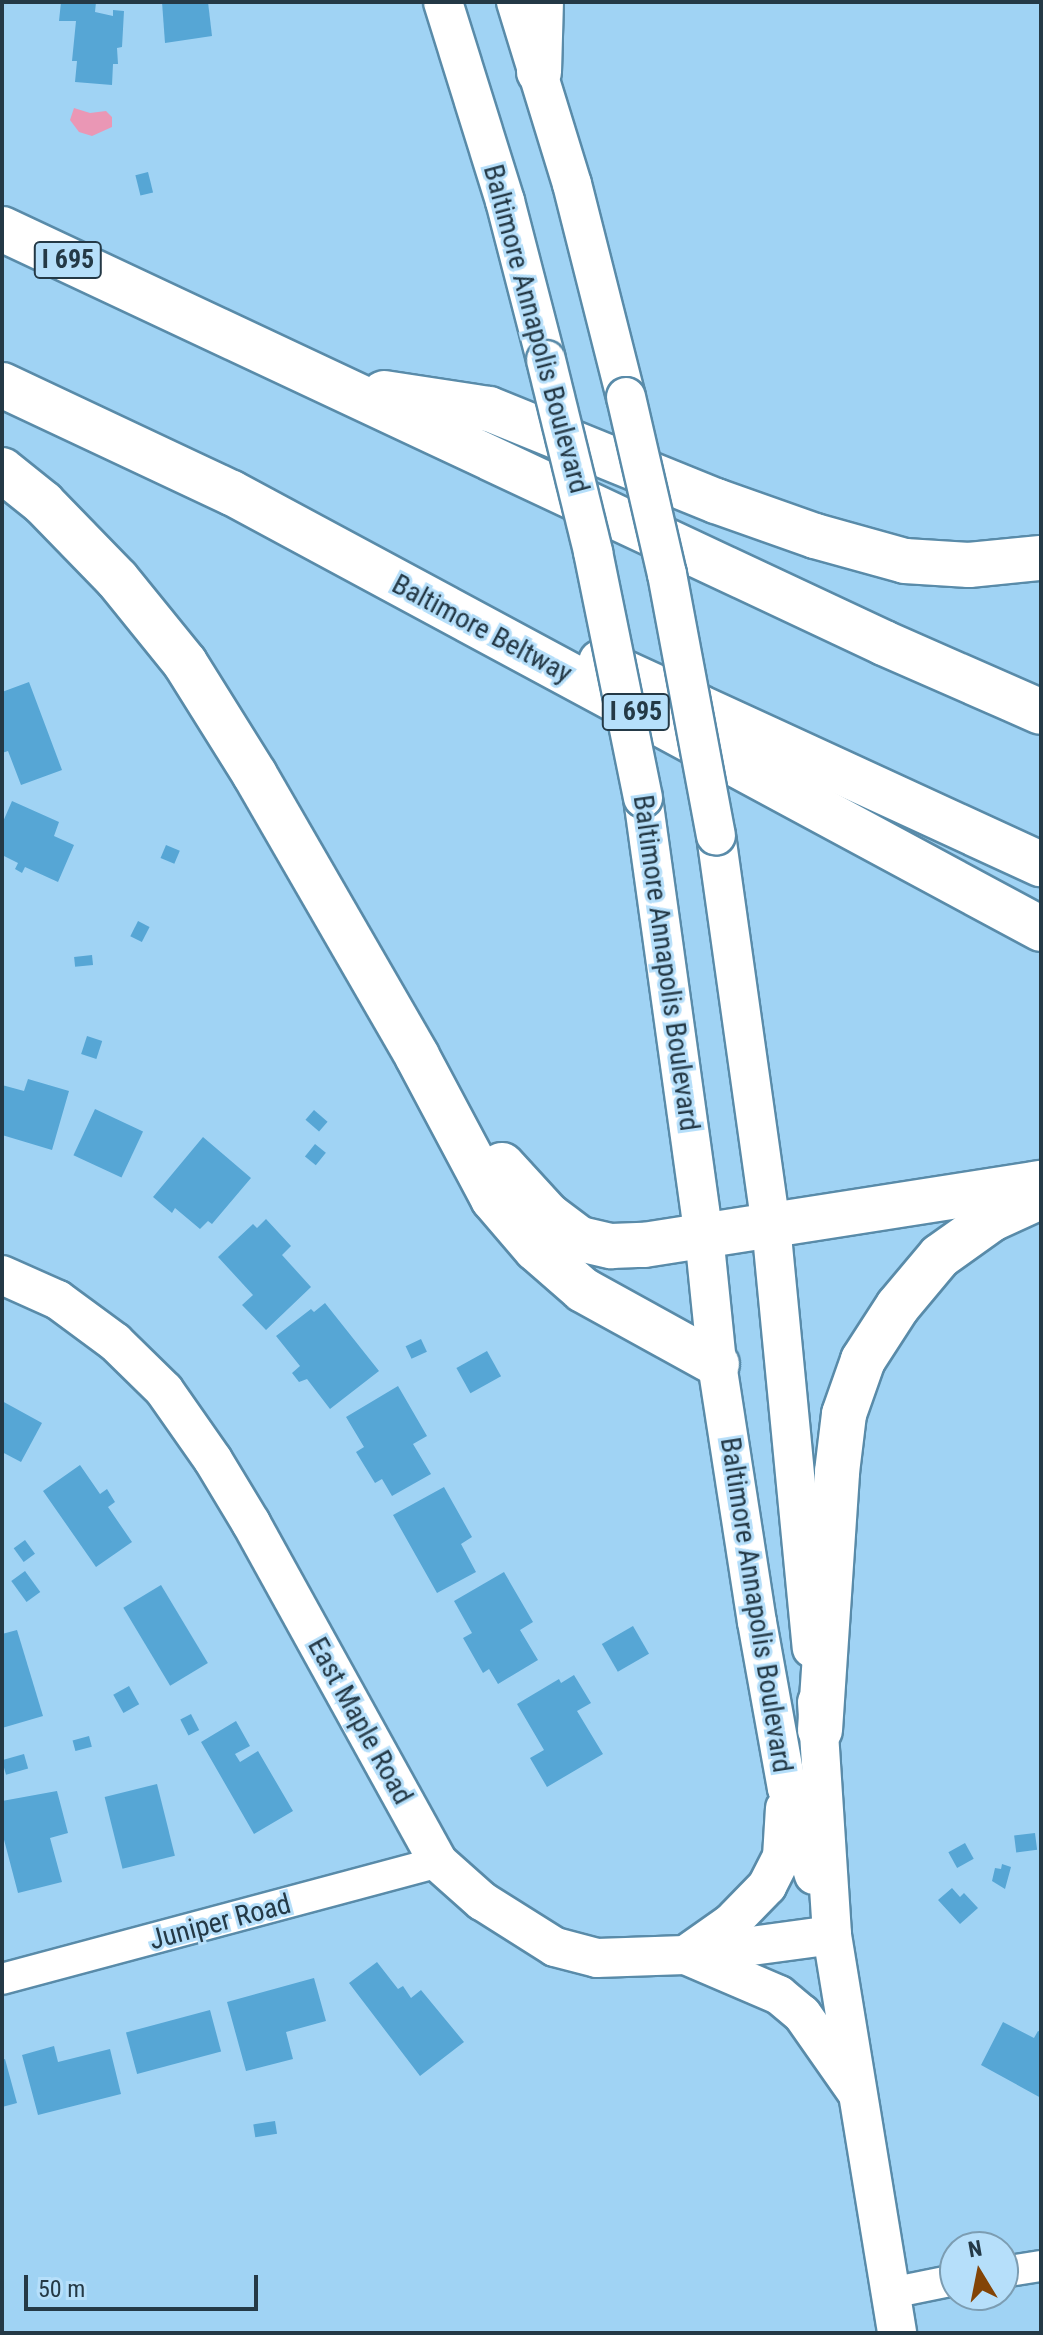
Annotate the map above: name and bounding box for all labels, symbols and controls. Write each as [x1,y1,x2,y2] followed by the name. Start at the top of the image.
[476,161,596,497] street label: Baltimore Annapolis Boulevard
[32,238,104,282] road number: I 695
[386,567,578,691] street label: Baltimore Beltway
[600,690,672,734] road number: I 695
[626,793,706,1133] street label: Baltimore Annapolis Boulevard
[713,1435,799,1775] street label: Baltimore Annapolis Boulevard
[300,1632,420,1810] street label: East Maple Road
[146,1887,294,1957] street label: Juniper Road
[939,2231,1019,2311] north arrow
[966,2235,984,2262] text: N
[28,2259,262,2309] scale bar
[38,2275,85,2303] text: 50 m

